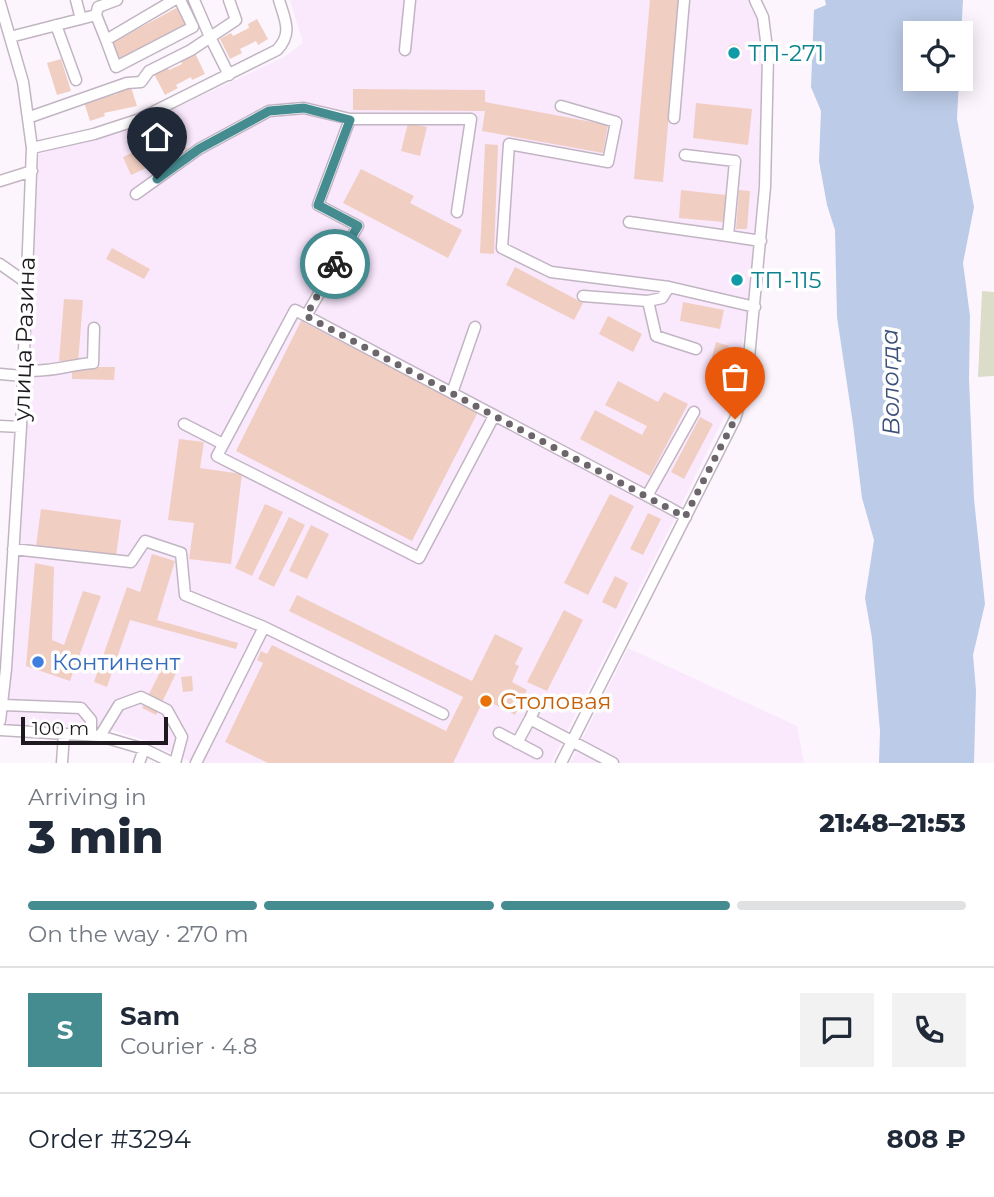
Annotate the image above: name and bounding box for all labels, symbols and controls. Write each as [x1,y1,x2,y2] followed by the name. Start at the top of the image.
[903,21,973,91] map controls
[903,21,973,91] button: locate
[748,39,824,67] place label: ТП-271
[726,45,742,61] marker: ТП-271
[127,107,187,179] pin
[138,118,176,156] icon: home
[300,229,370,299] courier
[316,245,354,283] icon: bike
[7,256,41,423] street label: улица Разина
[751,266,822,294] place label: ТП-115
[729,272,745,288] marker: ТП-115
[875,328,905,436] water label: Вологда
[705,347,765,419] pin
[716,358,754,396] icon: bag
[52,648,181,676] place label: Континент
[30,654,46,670] marker: Континент
[500,687,612,715] place label: Столовая
[478,693,494,709] marker: Столовая
[21,714,168,746] scale bar
[32,717,89,740] text: 100 m
[28,783,147,811] text: Arriving in
[819,807,966,839] text: 21:48–21:53
[28,808,164,865] text: 3 min
[28,920,249,948] text: On the way · 270 m
[800,993,874,1067] button: chat
[892,993,966,1067] button: phone
[120,1000,180,1032] text: Sam
[57,1014,73,1046] text: S
[120,1032,257,1060] text: Courier · 4.8
[28,1123,191,1155] text: Order #3294
[886,1123,966,1155] text: 808 ₽

